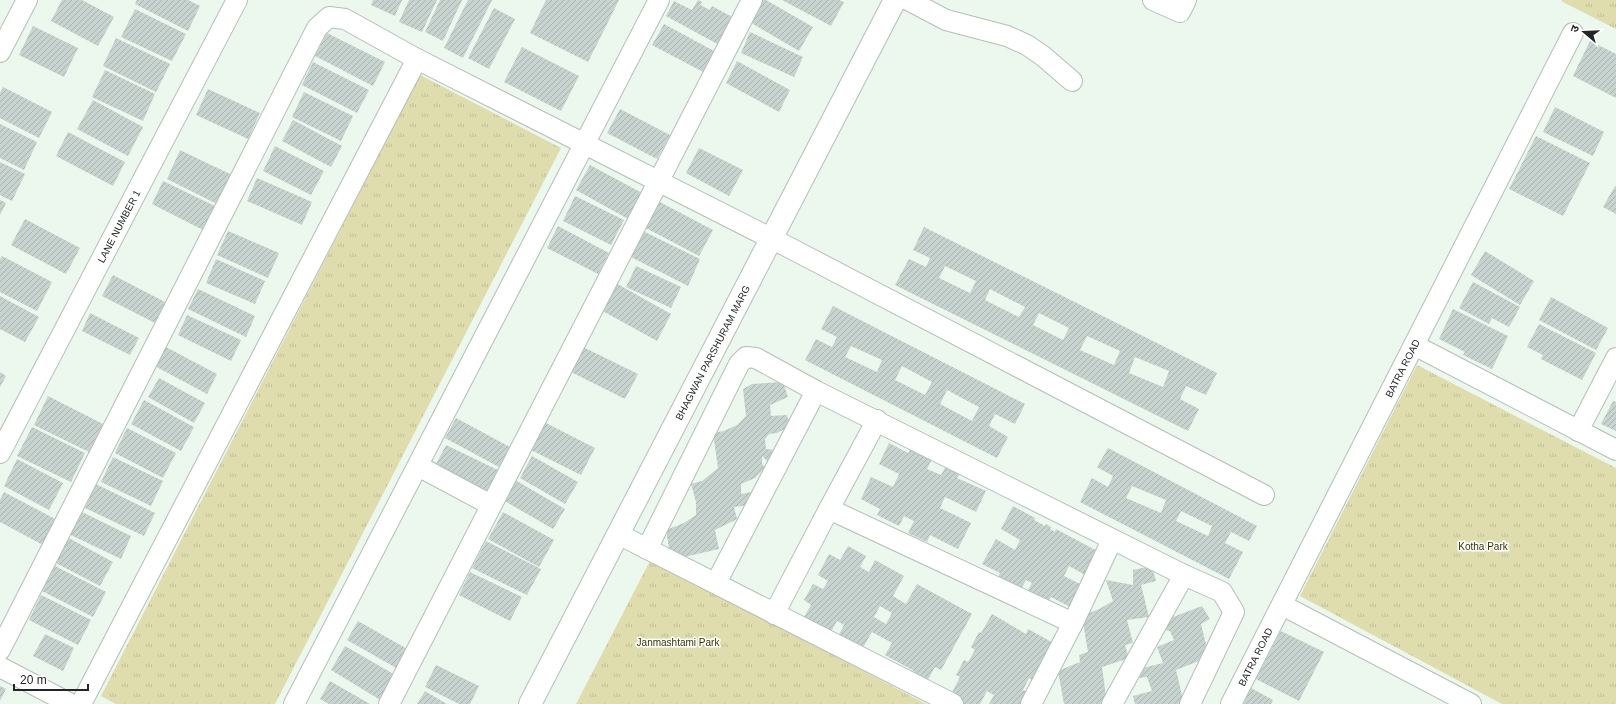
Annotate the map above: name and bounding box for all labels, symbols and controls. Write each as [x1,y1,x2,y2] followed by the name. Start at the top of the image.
[1564,12,1604,52] north arrow
[1568,23,1581,34] text: उ
[95,187,142,264] street label: LANE NUMBER 1
[673,283,752,422] street label: BHAGWAN PARSHURAM MARG
[1383,337,1422,399] street label: BATRA ROAD
[1458,541,1509,552] park label: Kotha Park
[1236,626,1274,688] street label: BATRA ROAD
[637,637,720,648] park label: Janmashtami Park
[14,666,88,692] scale bar
[20,673,47,687] text: 20 m

